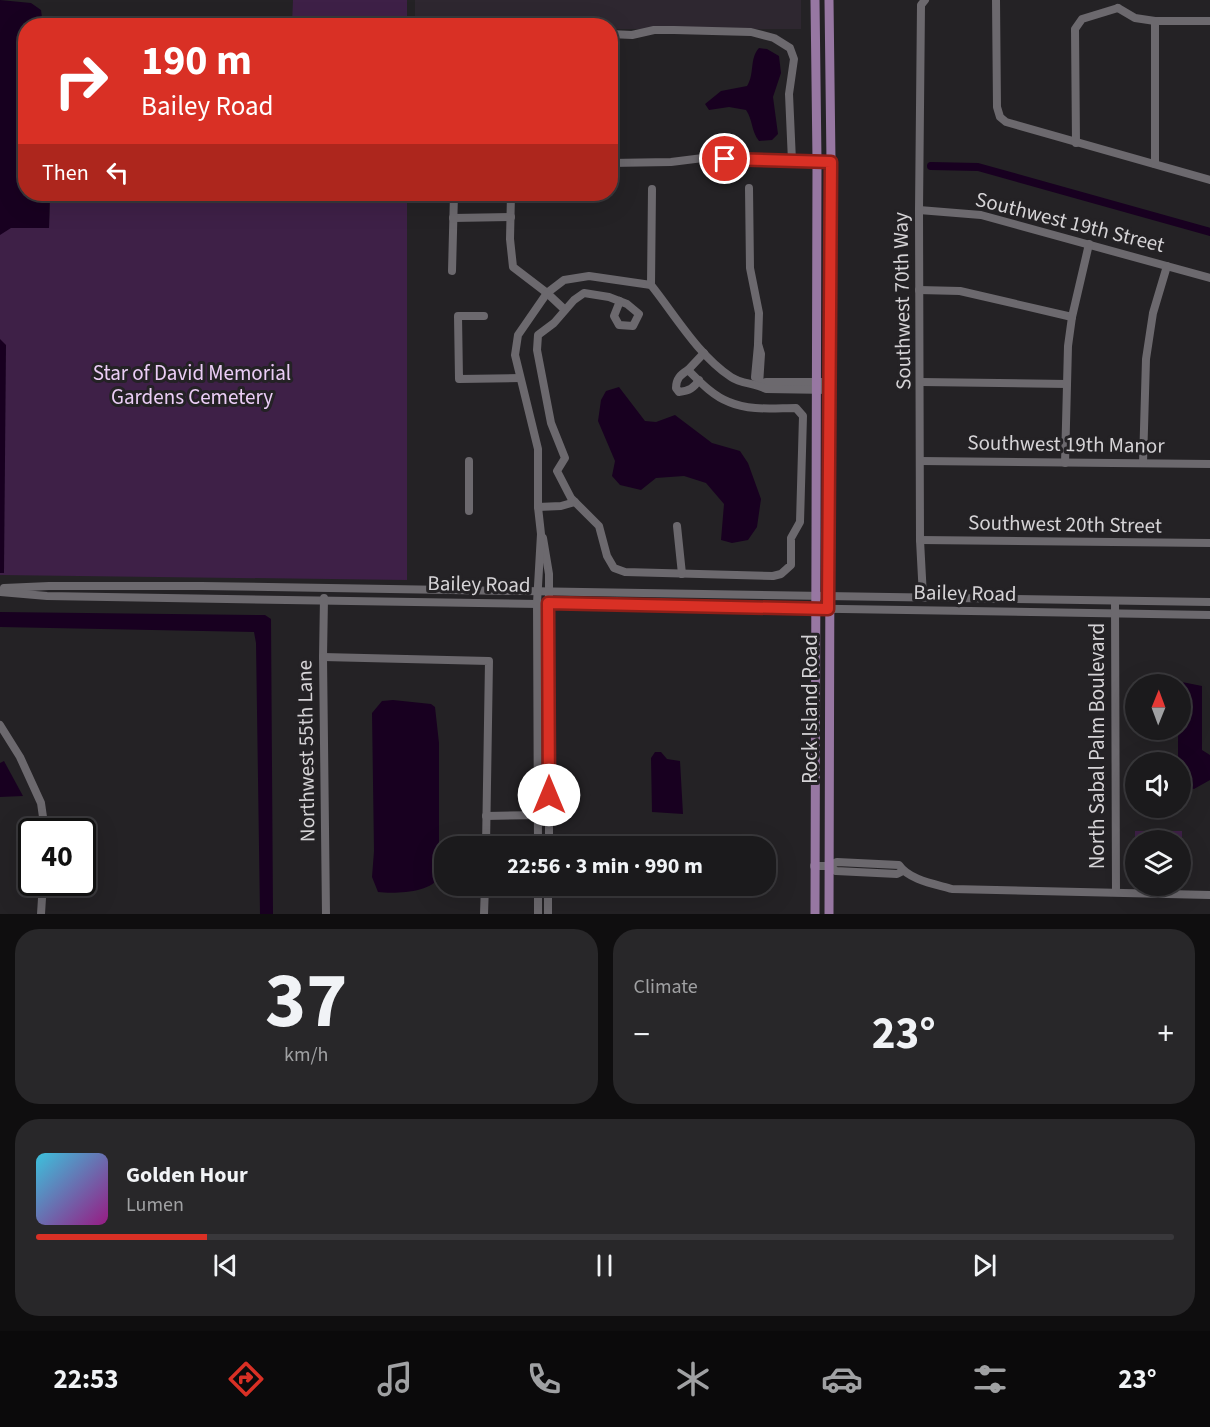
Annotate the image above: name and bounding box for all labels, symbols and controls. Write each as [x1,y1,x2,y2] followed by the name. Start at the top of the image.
[141,31,252,91] text: 190 m
[42,42,120,120] icon: right
[141,87,274,126] text: Bailey Road
[699,133,750,184] pin
[708,142,741,175] icon: arrive
[101,156,134,189] icon: left
[42,157,89,189] text: Then
[972,184,1168,260] street label: Southwest 19th Street
[885,212,919,390] street label: Southwest 70th Way
[93,358,291,412] park label: Star of David Memorial Gardens Cemetery
[967,427,1166,461] street label: Southwest 19th Manor
[968,507,1162,541] street label: Southwest 20th Street
[427,568,531,600] street label: Bailey Road
[913,577,1017,609] street label: Bailey Road
[1082,623,1112,869] street label: North Sabal Palm Boulevard
[795,634,825,784] street label: Rock Island Road
[289,660,323,842] street label: Northwest 55th Lane
[1125,674,1191,740] north arrow
[1125,674,1191,896] map controls
[1125,752,1191,818] button: sound
[517,763,581,827] position arrow
[18,818,96,896] speed limit sign: 40
[1125,830,1191,896] button: layers
[507,850,703,882] text: 22:56 · 3 min · 990 m
[265,946,347,1057] text: 37
[634,973,698,1001] text: Climate
[872,1002,936,1066] text: 23°
[634,1011,650,1058] text: −
[1158,1011,1174,1058] text: +
[284,1041,328,1069] text: km/h
[126,1159,248,1191] text: Golden Hour
[126,1191,184,1219] text: Lumen
[209,1249,242,1282] icon: previous
[588,1249,621,1282] icon: pause
[968,1249,1001,1282] icon: next
[225,1358,267,1400] icon: directions
[374,1358,416,1400] icon: music
[523,1358,565,1400] icon: phone
[672,1358,714,1400] icon: climate
[821,1358,863,1400] icon: car
[969,1358,1011,1400] icon: filters
[53,1360,119,1399] text: 22:53
[1118,1360,1157,1399] text: 23°

